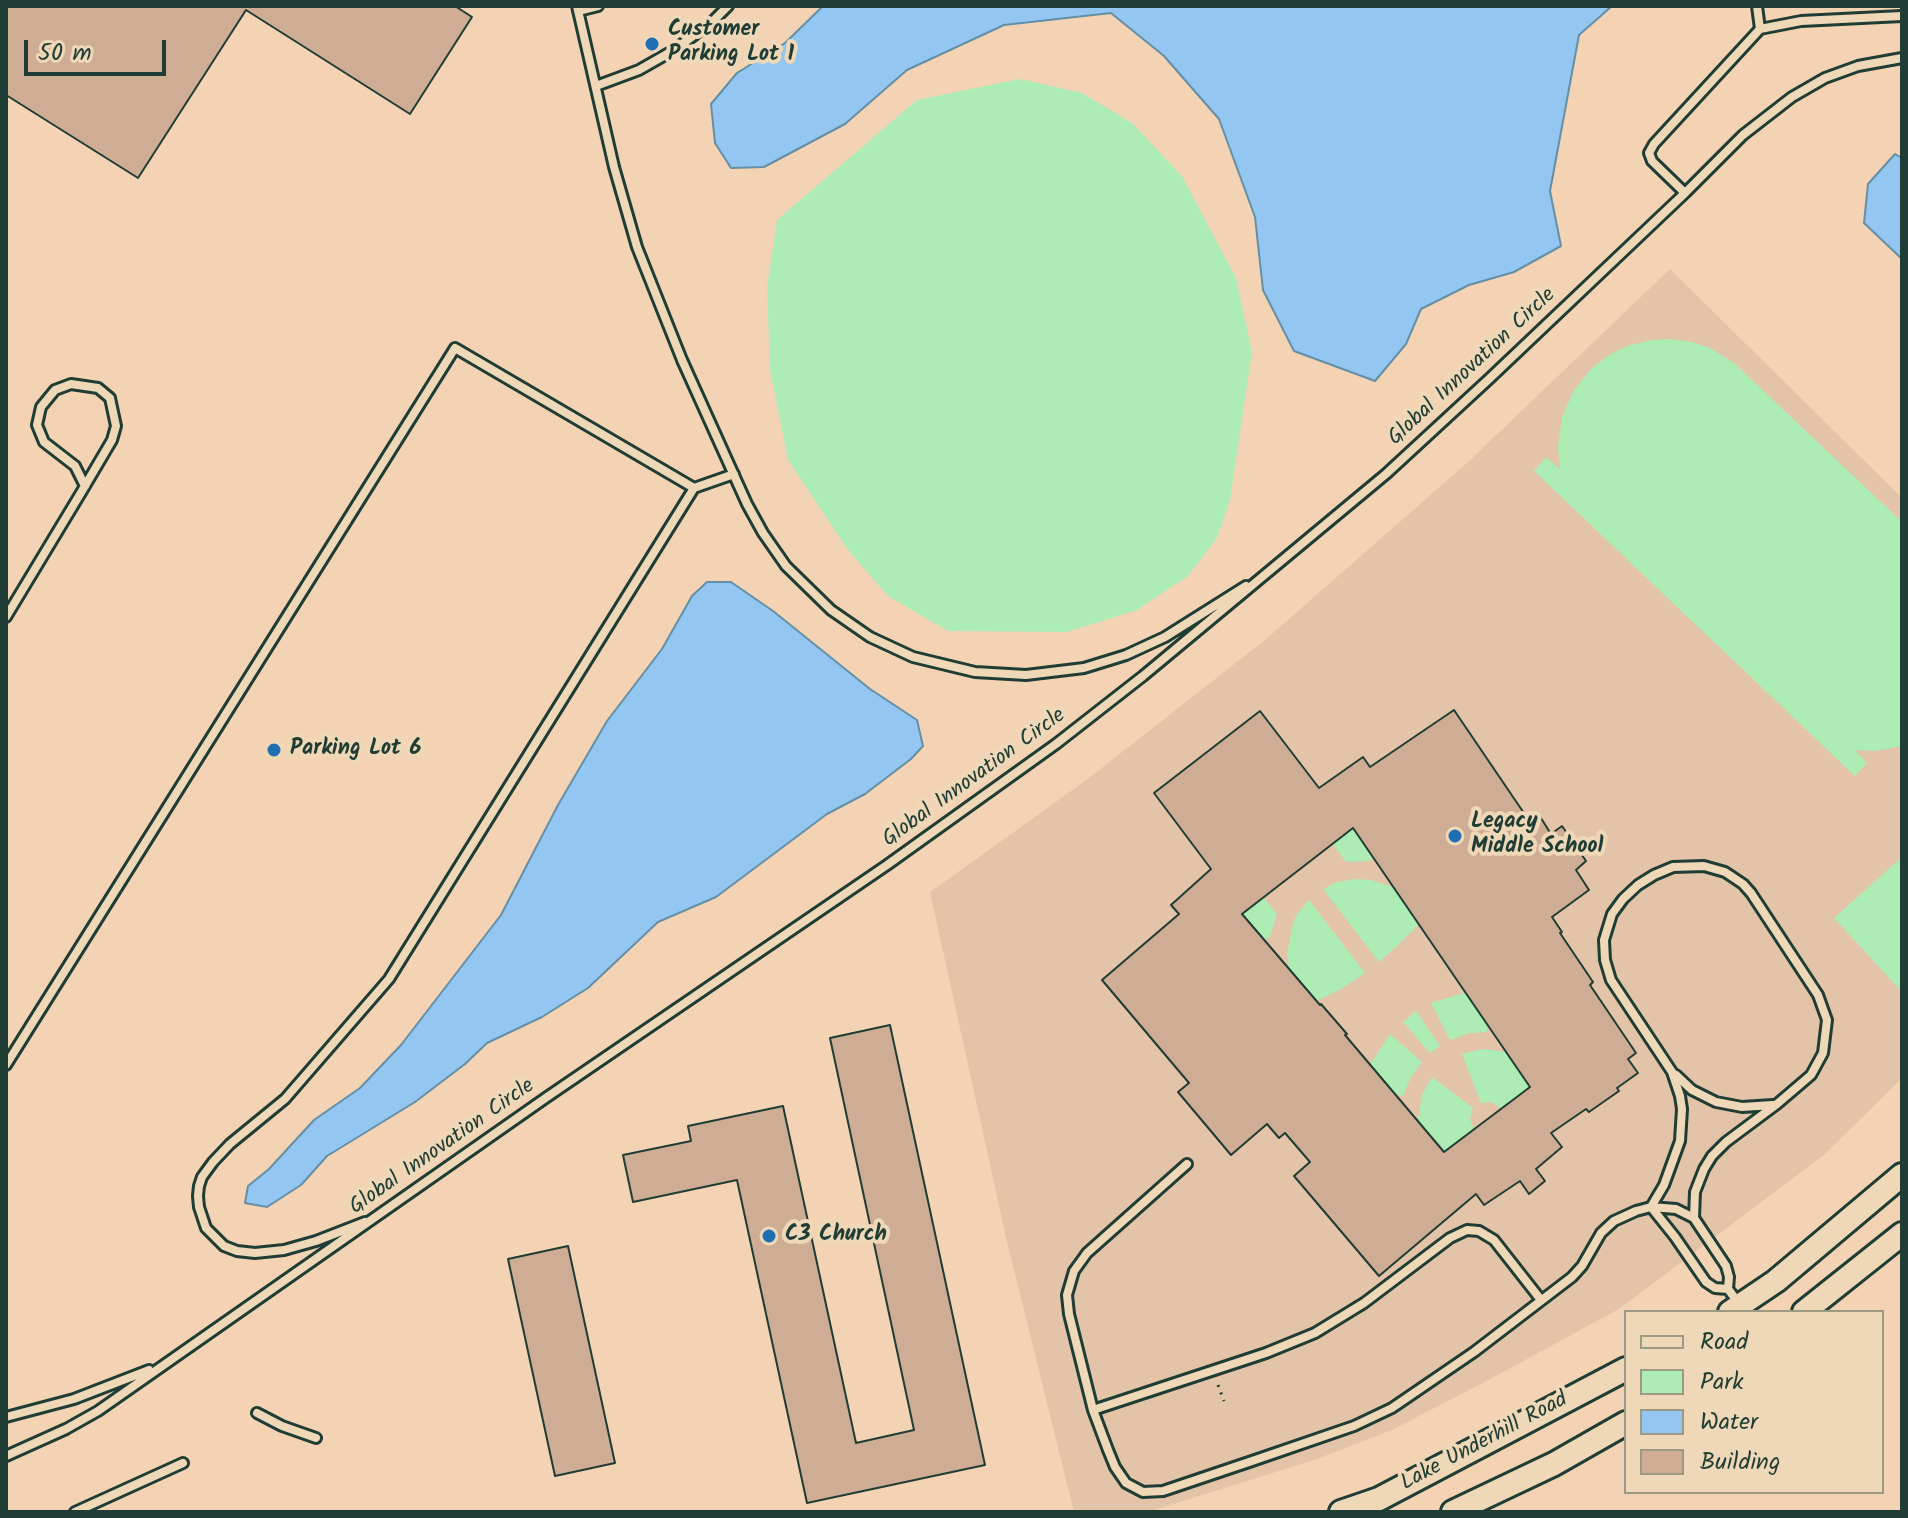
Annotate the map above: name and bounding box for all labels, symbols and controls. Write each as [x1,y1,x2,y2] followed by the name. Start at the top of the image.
[668,18,794,70] place label: Customer Parking Lot 1
[28,24,170,74] scale bar
[38,34,92,73] text: 50 m
[643,35,661,53] marker: Customer Parking Lot 1
[1384,283,1562,453] street label: Global Innovation Circle
[878,704,1072,854] street label: Global Innovation Circle
[290,737,421,763] place label: Parking Lot 6
[265,741,283,759] marker: Parking Lot 6
[1471,810,1603,862] place label: Legacy Middle School
[1446,827,1464,845] marker: Legacy Middle School
[345,1074,541,1222] street label: Global Innovation Circle
[785,1223,887,1249] place label: C3 Church
[760,1227,778,1245] marker: C3 Church
[1624,1310,1884,1494] legend
[1700,1323,1748,1362] text: Road
[1700,1363,1744,1402] text: Park
[1397,1388,1573,1498] street label: Lake Underhill Road
[1700,1403,1758,1442] text: Water
[1700,1443,1780,1482] text: Building

